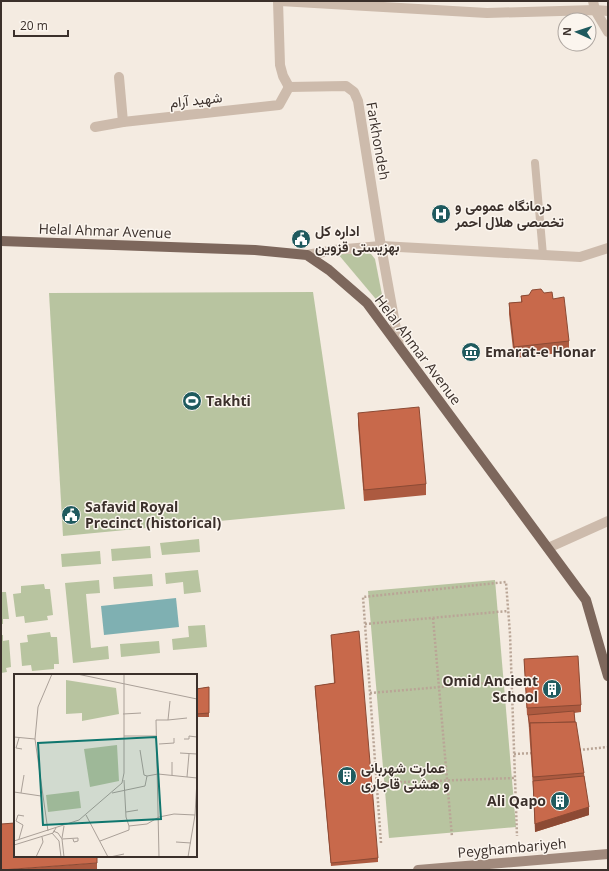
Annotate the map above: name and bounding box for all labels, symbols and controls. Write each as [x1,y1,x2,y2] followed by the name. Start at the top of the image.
[14,12,68,38] scale bar
[557,12,597,52] north arrow
[20,17,48,34] text: 20 m
[559,27,574,36] text: N
[169,87,223,112] street label: شهید آرام
[362,101,395,181] street label: Farkhondeh
[454,196,565,231] place label: درمانگاه عمومی و تخصصی هلال احمر
[430,203,452,225] hospital icon: درمانگاه عمومی و تخصصی هلال احمر
[38,219,172,242] street label: Helal Ahmar Avenue
[315,221,400,256] place label: اداره کل بهزیستی قزوین
[290,228,312,250] public building icon: اداره کل بهزیستی قزوین
[371,291,466,409] street label: Helal Ahmar Avenue
[460,341,482,363] museum icon: Emarat-e Honar
[485,342,596,361] place label: Emarat-e Honar
[181,390,203,412] sports icon: Takhti
[206,391,251,410] place label: Takhti
[85,497,221,532] place label: Safavid Royal Precinct (historical)
[60,504,82,526] public building icon: Safavid Royal Precinct (historical)
[442,671,538,706] place label: Omid Ancient School
[14,674,197,857] inset map
[541,678,563,700] building icon: Omid Ancient School
[361,758,450,793] place label: عمارت شهربانی و هشتی قاجاری
[336,765,358,787] building icon: عمارت شهربانی و هشتی قاجاری
[549,790,571,812] building icon: Ali Qapo
[487,791,546,810] place label: Ali Qapo
[457,833,567,862] street label: Peyghambariyeh

